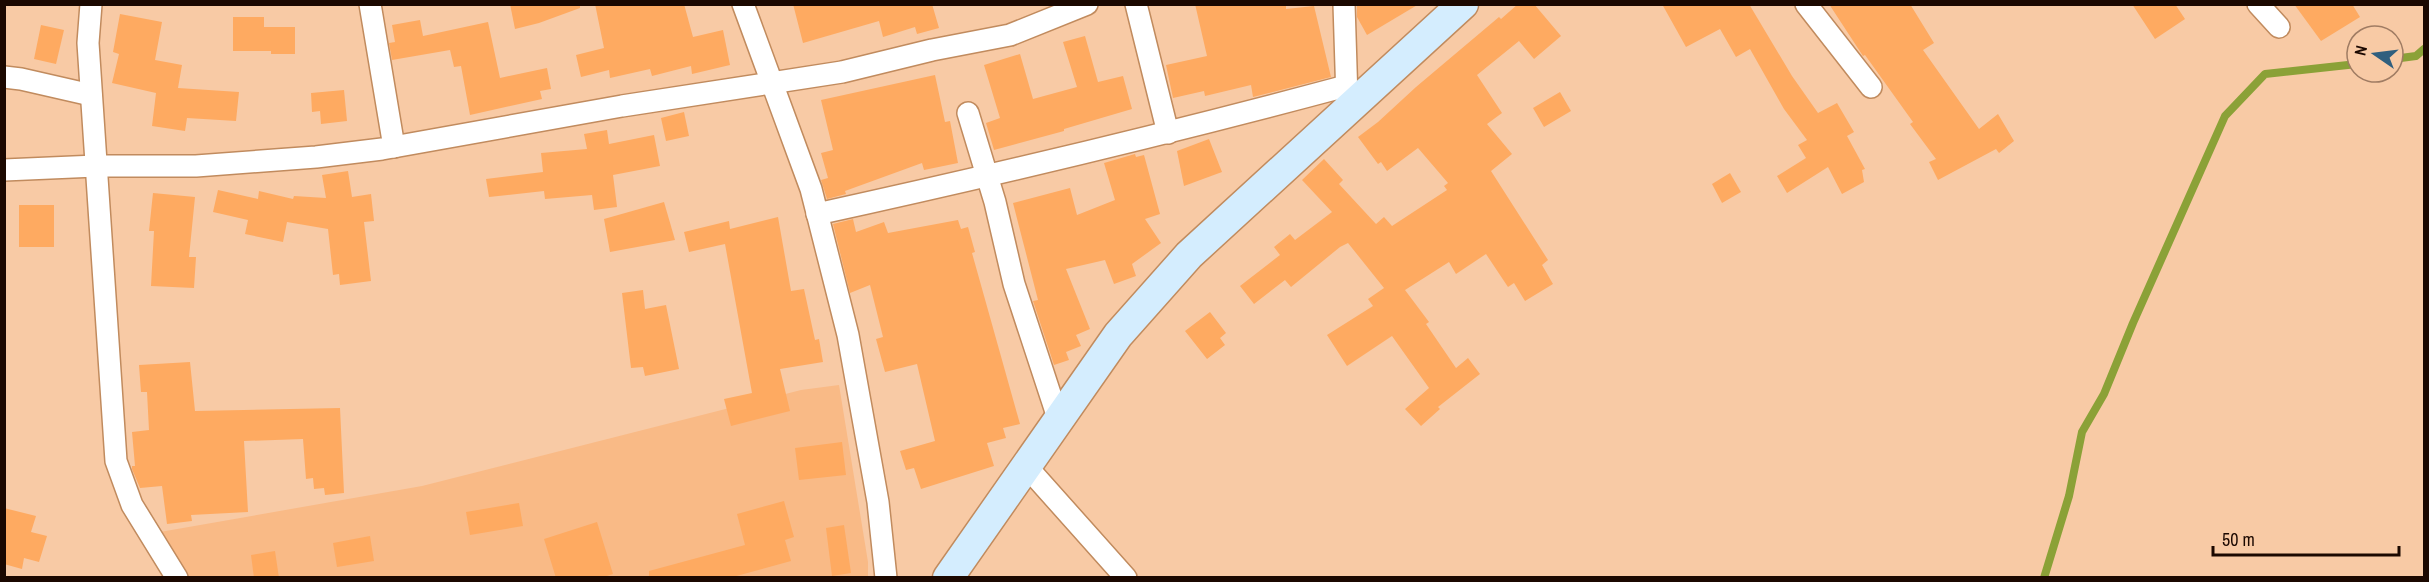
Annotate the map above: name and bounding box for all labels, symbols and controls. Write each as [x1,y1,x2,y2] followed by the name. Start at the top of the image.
[2345,24,2405,84] north arrow
[2349,43,2372,58] text: N
[2213,519,2399,557] scale bar
[2222,527,2255,552] text: 50 m

